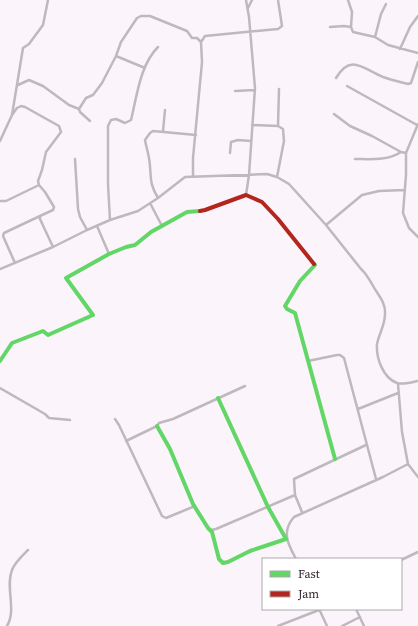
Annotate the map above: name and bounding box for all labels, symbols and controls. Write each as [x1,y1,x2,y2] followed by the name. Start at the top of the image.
[262,558,402,610] legend
[298,566,320,582] text: Fast
[297,586,319,602] text: Jam

